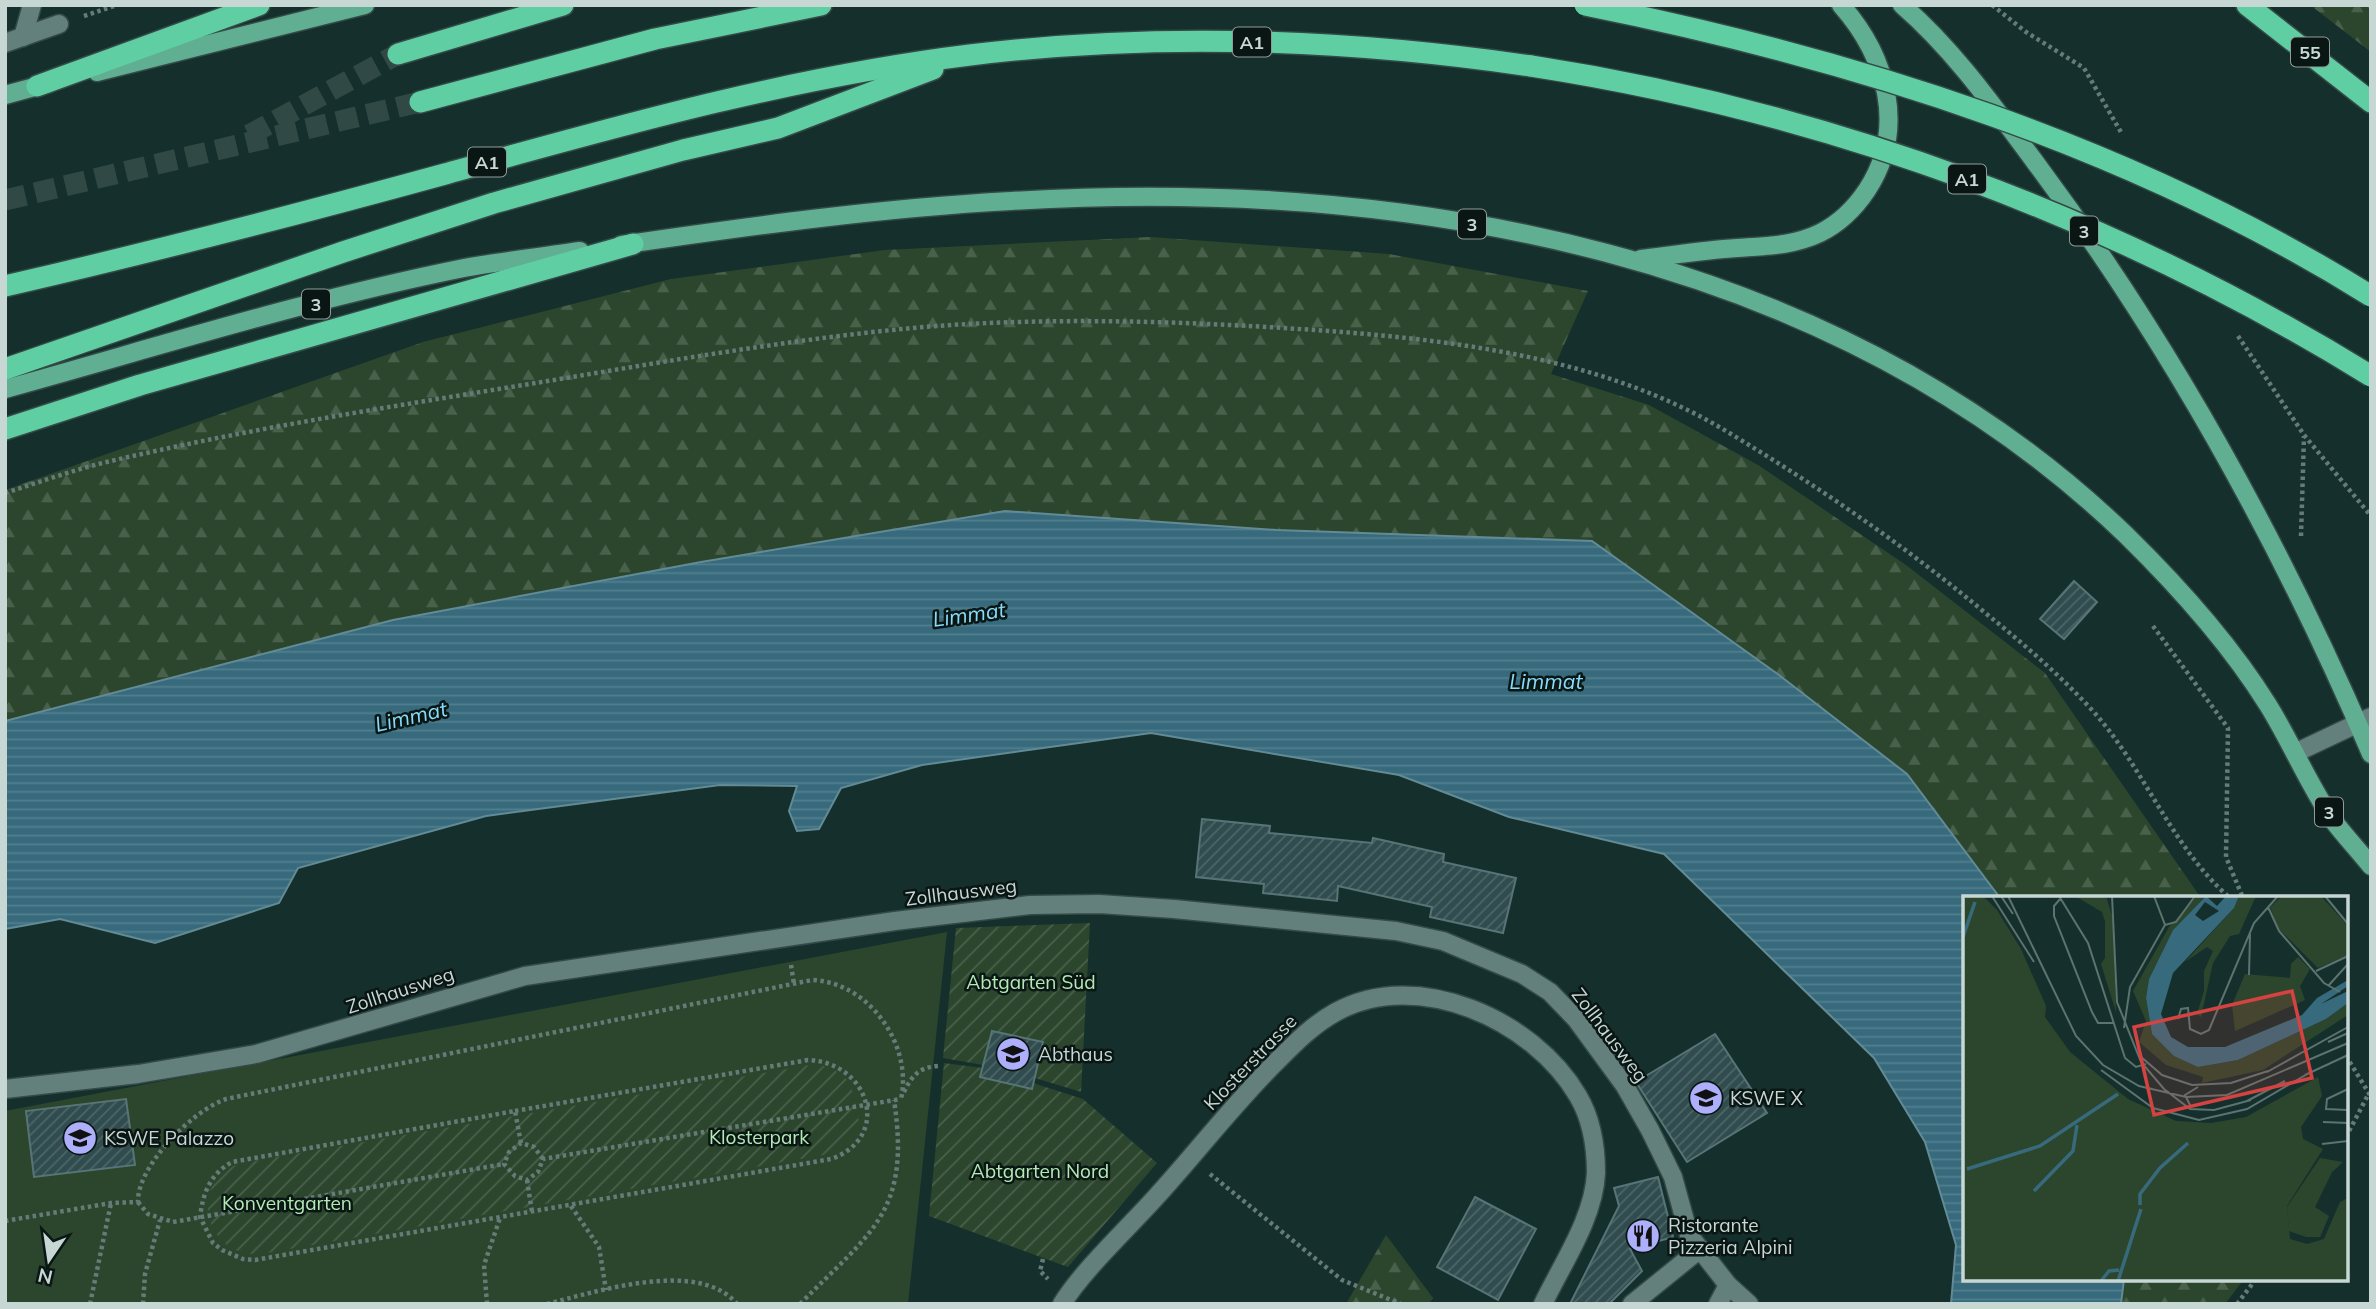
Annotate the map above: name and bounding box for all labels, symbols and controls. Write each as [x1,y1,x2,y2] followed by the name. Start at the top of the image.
[1233,28,1271,56] road number: A1
[2291,38,2329,66] road number: 55
[468,148,506,176] road number: A1
[1948,164,1986,194] road number: A1
[1458,210,1486,238] road number: 3
[2070,216,2098,246] road number: 3
[302,290,330,318] road number: 3
[931,596,1008,632] water label: Limmat
[1509,668,1583,694] water label: Limmat
[372,695,450,737] water label: Limmat
[2315,798,2343,826] road number: 3
[904,873,1018,911] street label: Zollhausweg
[1963,896,2348,1281] inset map
[343,961,457,1019] street label: Zollhausweg
[966,970,1096,994] park label: Abtgarten Süd
[1567,983,1653,1087] street label: Zollhausweg
[1198,1009,1302,1115] street label: Klosterstrasse
[994,1035,1032,1073] school or university icon: Abthaus
[1038,1042,1113,1066] place label: Abthaus
[1687,1079,1725,1117] school or university icon: KSWE X
[1730,1086,1803,1110] place label: KSWE X
[61,1119,99,1157] school or university icon: KSWE Palazzo
[709,1125,809,1149] park label: Klosterpark
[104,1126,234,1150] place label: KSWE Palazzo
[971,1159,1109,1183] park label: Abtgarten Nord
[222,1191,352,1215] park label: Konventgarten
[1668,1213,1793,1259] place label: Ristorante Pizzeria Alpini
[1624,1217,1662,1255] restaurant icon: Ristorante Pizzeria Alpini
[14,1225,84,1295] north arrow
[35,1263,55,1290] text: N

